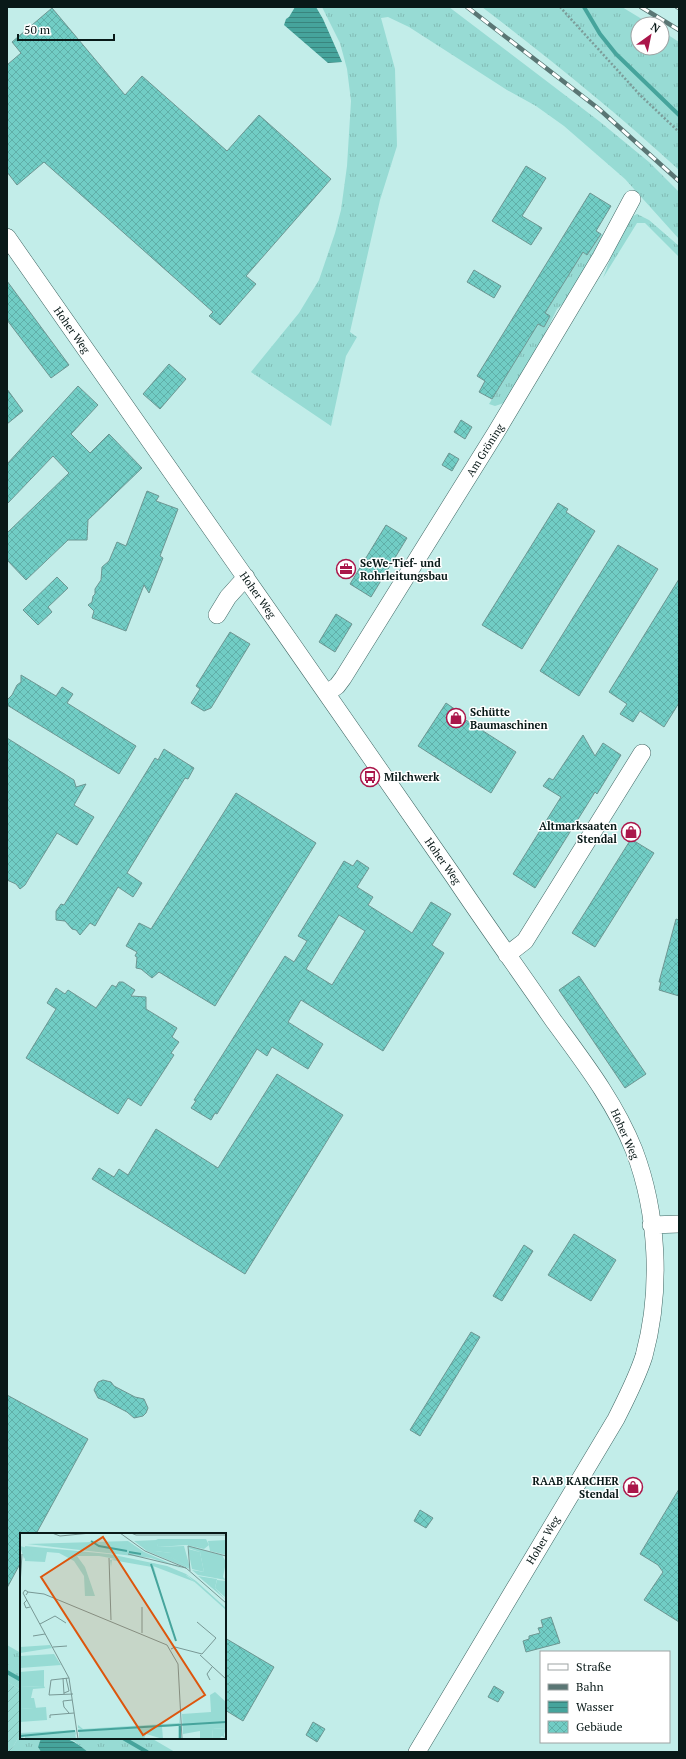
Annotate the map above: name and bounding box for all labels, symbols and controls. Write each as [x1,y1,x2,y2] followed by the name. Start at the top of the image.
[18,16,114,42] scale bar
[630,16,670,56] north arrow
[648,19,663,36] text: N
[24,22,51,37] text: 50 m
[51,304,93,356] street label: Hoher Weg
[463,421,507,479] street label: Am Gröning
[360,556,448,583] place label: SeWe-Tief- und Rohrleitungsbau
[335,558,357,580] office icon: SeWe-Tief- und Rohrleitungsbau
[237,569,279,621] street label: Hoher Weg
[470,705,547,732] place label: Schütte Baumaschinen
[445,707,467,729] shop icon: Schütte Baumaschinen
[359,766,381,788] bus stop icon: Milchwerk
[384,770,440,784] place label: Milchwerk
[539,819,617,846] place label: Altmarksaaten Stendal
[620,821,642,843] shop icon: Altmarksaaten Stendal
[422,835,464,887] street label: Hoher Weg
[608,1107,642,1162] street label: Hoher Weg
[532,1474,619,1501] place label: RAAB KARCHER Stendal
[622,1476,644,1498] shop icon: RAAB KARCHER Stendal
[523,1513,563,1567] street label: Hoher Weg
[20,1533,226,1739] inset map
[540,1651,670,1743] legend
[576,1659,611,1674] text: Straße
[576,1679,604,1694] text: Bahn
[576,1699,614,1714] text: Wasser
[576,1719,622,1734] text: Gebäude

